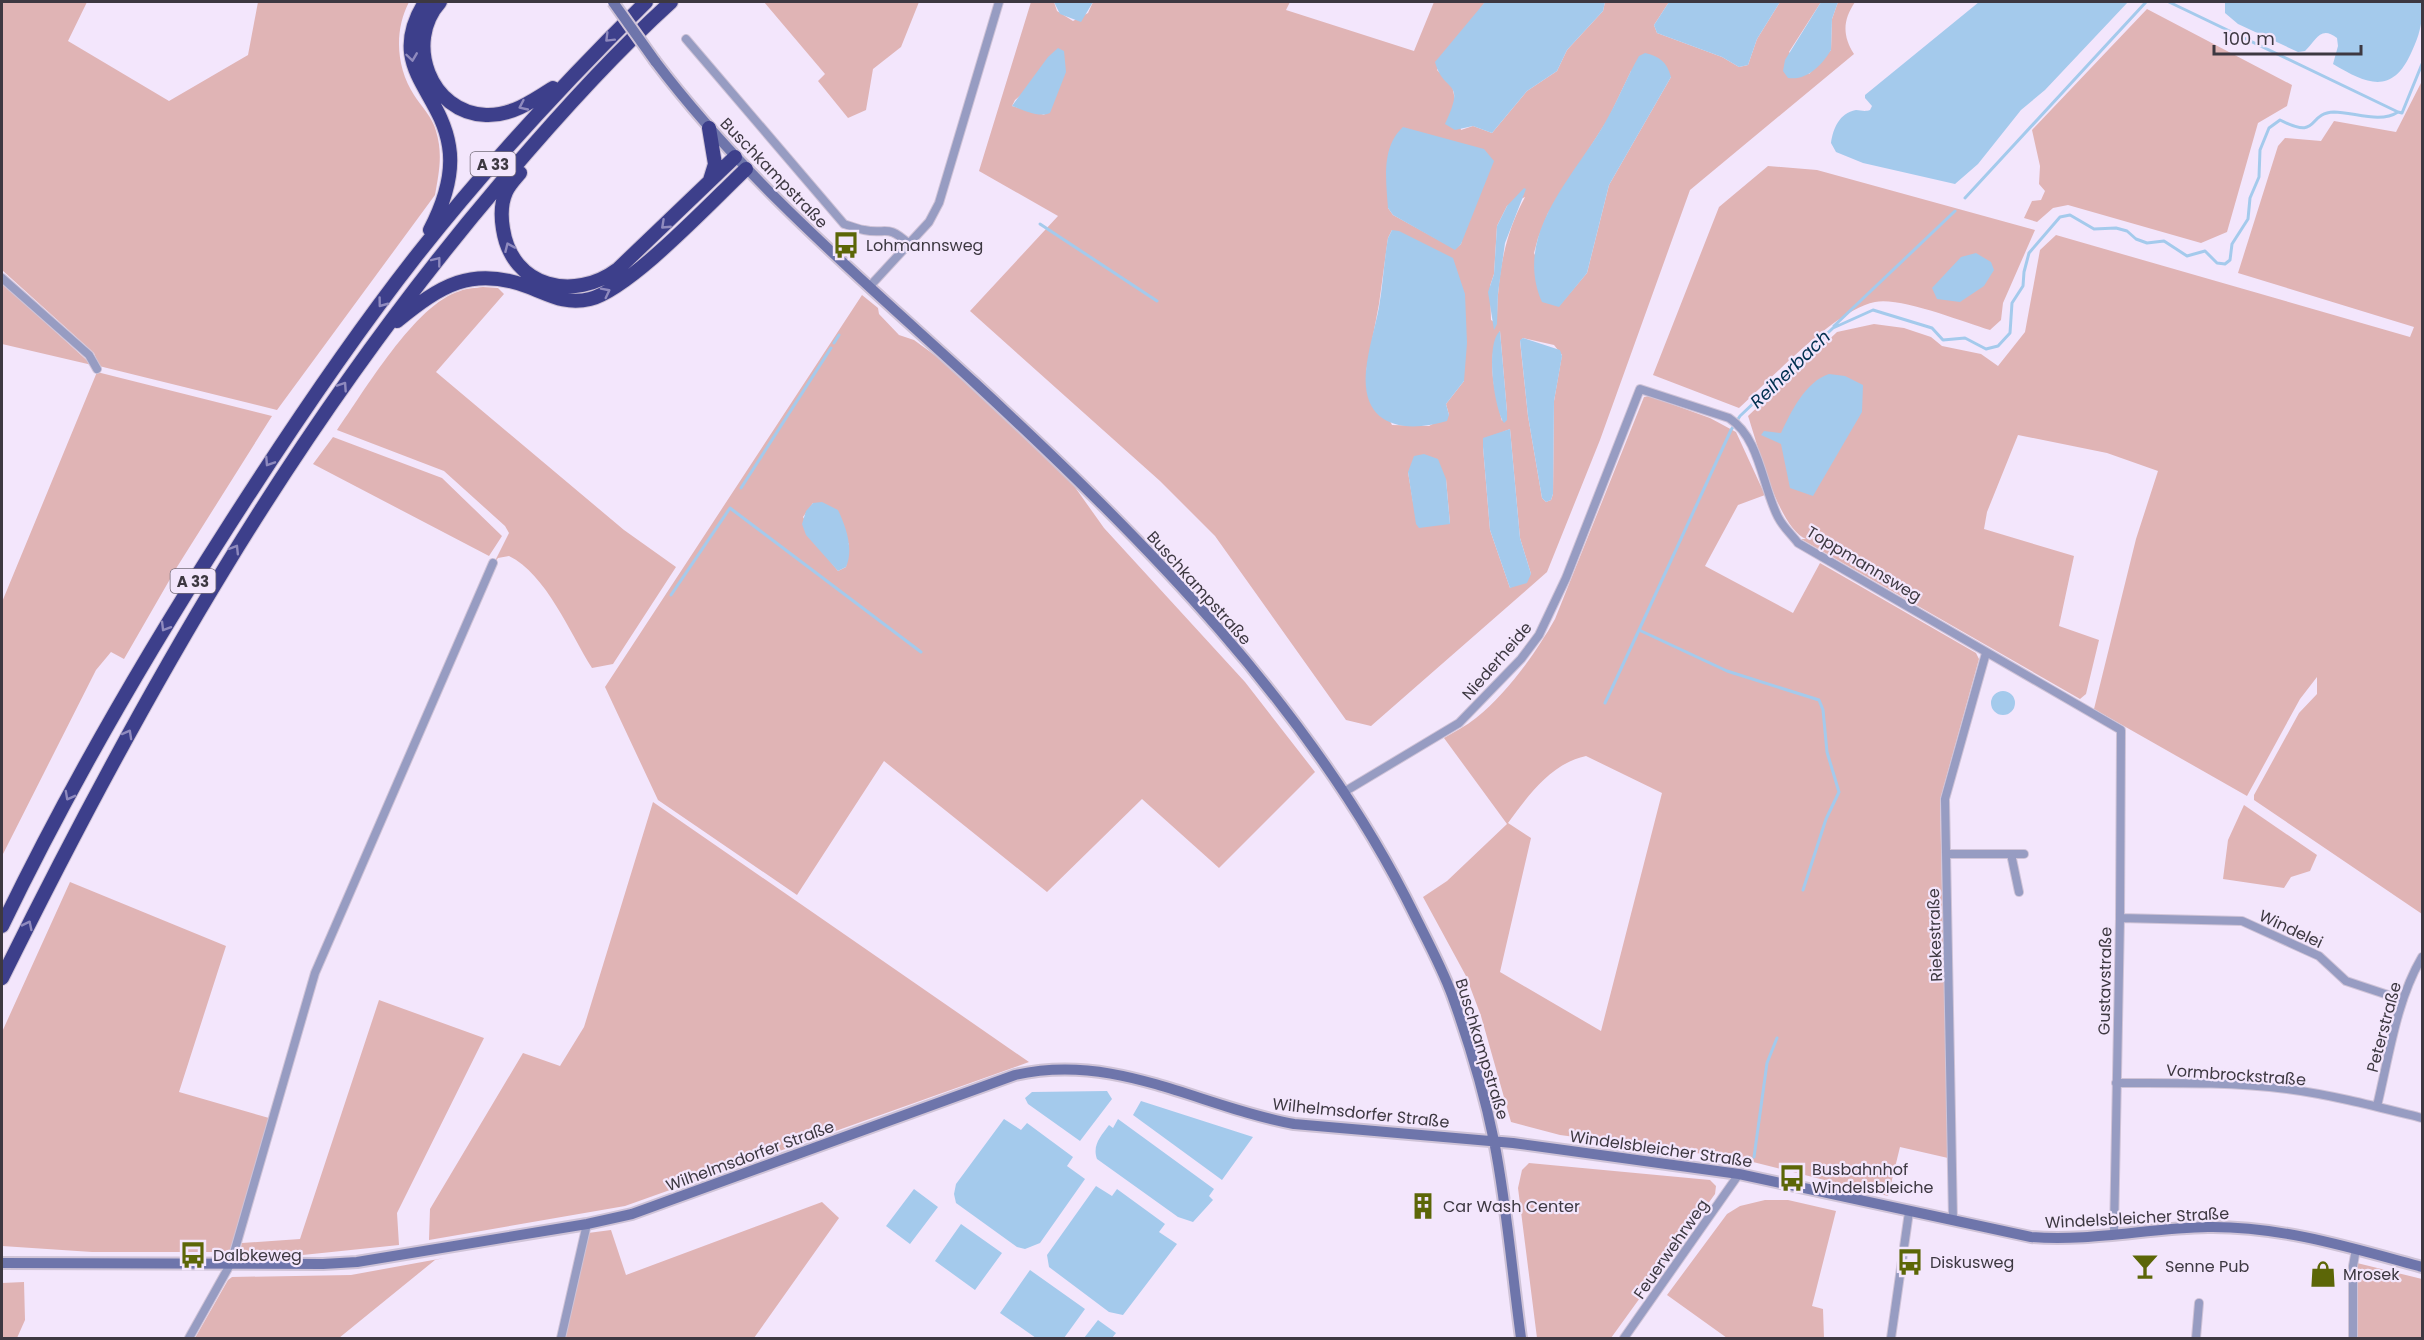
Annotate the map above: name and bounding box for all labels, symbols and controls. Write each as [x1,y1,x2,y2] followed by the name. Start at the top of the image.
[2214,18,2361,56] scale bar
[2223,26,2275,51] text: 100 m
[606,31,616,42] one-way arrow
[405,52,417,62] one-way arrow
[518,98,529,110] one-way arrow
[715,112,833,234] street label: Buschkampstraße
[470,152,516,176] road number: A 33
[661,218,671,229] one-way arrow
[831,230,861,260] bus stop icon: Lohmannsweg
[866,234,983,257] place label: Lohmannsweg
[504,242,516,253] one-way arrow
[429,256,440,267] one-way arrow
[600,288,610,299] one-way arrow
[378,296,389,307] one-way arrow
[1744,324,1836,414] water label: Reiherbach
[336,382,347,393] one-way arrow
[265,456,277,466] one-way arrow
[1802,521,1926,607] street label: Toppmannsweg
[1141,526,1257,650] street label: Buschkampstraße
[228,545,240,555] one-way arrow
[170,569,216,593] road number: A 33
[1457,617,1537,705] street label: Niederheide
[161,620,172,631] one-way arrow
[121,730,132,740] one-way arrow
[65,790,76,800] one-way arrow
[1922,888,1948,982] street label: Riekestraße
[2255,904,2327,954] street label: Windelei
[20,921,32,932] one-way arrow
[2093,927,2117,1035] street label: Gustavstraße
[1450,976,1514,1122] street label: Buschkampstraße
[2361,979,2407,1075] street label: Peterstraße
[2165,1059,2307,1091] street label: Vormbrockstraße
[1271,1092,1451,1134] street label: Wilhelmsdorfer Straße
[663,1115,837,1197] street label: Wilhelmsdorfer Straße
[1568,1125,1754,1173] street label: Windelsbleicher Straße
[1812,1158,1933,1199] place label: Busbahnhof Windelsbleiche
[1777,1163,1807,1193] bus stop icon: Busbahnhof Windelsbleiche
[1408,1191,1438,1221] building icon: Car Wash Center
[1628,1194,1714,1304] street label: Feuerwehrweg
[1443,1195,1580,1218] place label: Car Wash Center
[2044,1202,2230,1234] street label: Windelsbleicher Straße
[178,1240,208,1270] bus stop icon: Dalbkeweg
[213,1244,302,1267] place label: Dalbkeweg
[1895,1247,1925,1277] bus stop icon: Diskusweg
[1930,1251,2014,1274] place label: Diskusweg
[2130,1251,2160,1281] bar icon: Senne Pub
[2165,1255,2249,1278] place label: Senne Pub
[2308,1259,2338,1289] shop icon: Mrosek
[2343,1263,2400,1286] place label: Mrosek

